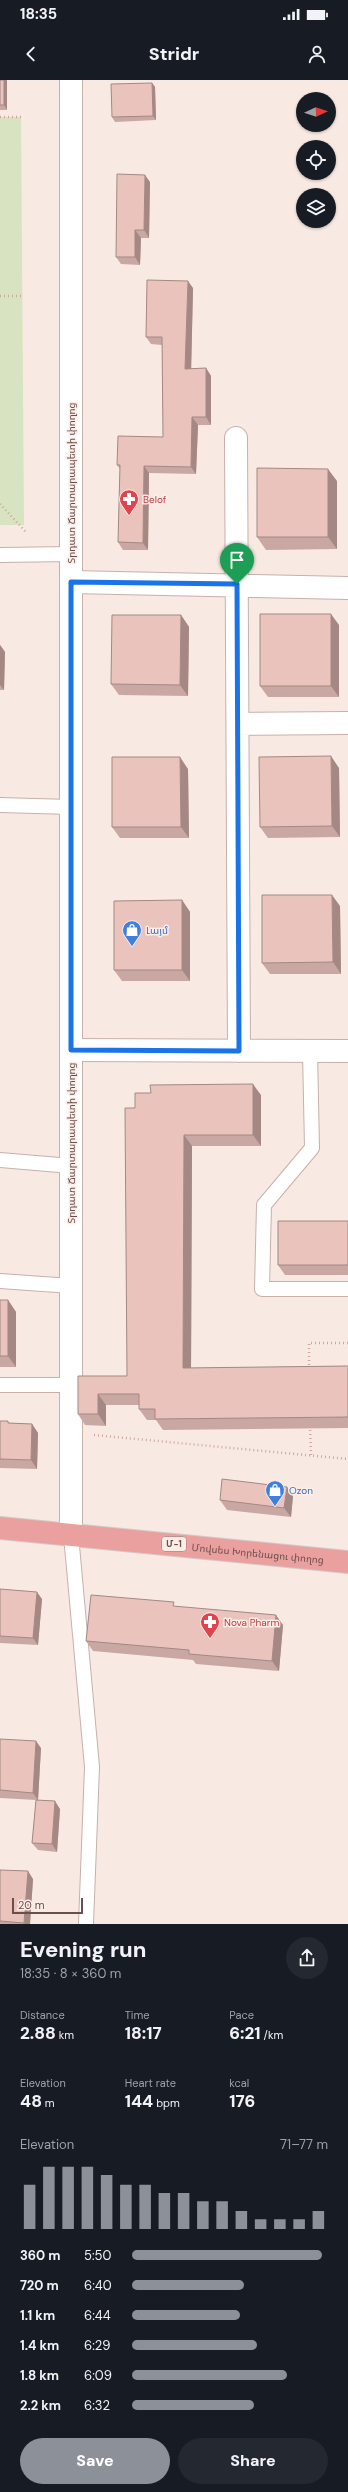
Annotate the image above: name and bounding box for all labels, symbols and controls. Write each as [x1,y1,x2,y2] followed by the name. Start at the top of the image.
[20,4,57,24] text: 18:35
[149,42,199,66] text: Stridr
[20,43,42,65] icon: back
[306,43,328,65] icon: person
[296,92,336,132] north arrow
[296,92,336,228] map controls
[296,140,336,180] button: locate
[296,188,336,228] button: layers
[65,402,78,564] street label: Տրդատ Ճարտարապետի փողոց
[118,488,140,516] pharmacy icon: Belof
[143,493,167,506] place label: Belof
[220,543,254,584] pin
[226,549,248,571] icon: arrive
[121,919,143,947] shop icon: Լայմ
[146,924,168,937] place label: Լայմ
[65,1062,78,1224] street label: Տրդատ Ճարտարապետի փողոց
[264,1479,286,1507] shop icon: Ozon
[289,1484,313,1497] place label: Ozon
[162,1537,186,1551] road number: Մ-1
[191,1540,324,1566] street label: Մովսես Խորենացու փողոց
[199,1611,221,1639] pharmacy icon: Nova Pharm
[224,1616,279,1629] place label: Nova Pharm
[12,1896,83,1915] scale bar
[18,1898,44,1912] text: 20 m
[20,1935,146,1964] text: Evening run
[286,1937,328,1979] button: share
[20,1965,121,1982] text: 18:35 · 8 × 360 m
[20,2008,65,2022] text: Distance
[125,2008,150,2022] text: Time
[229,2008,254,2022] text: Pace
[20,2022,56,2044] text: 2.88
[125,2022,162,2044] text: 18:17
[229,2022,261,2044] text: 6:21
[56,2028,74,2042] text: km
[261,2028,283,2042] text: /km
[20,2076,66,2090] text: Elevation
[125,2076,176,2090] text: Heart rate
[229,2076,249,2090] text: kcal
[20,2090,42,2112] text: 48
[125,2090,153,2112] text: 144
[229,2090,255,2112] text: 176
[42,2096,55,2110] text: m
[153,2096,180,2110] text: bpm
[20,2136,74,2153] text: Elevation
[280,2136,328,2153] text: 71–77 m
[20,2247,61,2264] text: 360 m
[84,2247,111,2264] text: 5:50
[20,2277,59,2294] text: 720 m
[84,2277,112,2294] text: 6:40
[20,2307,55,2324] text: 1.1 km
[84,2307,111,2324] text: 6:44
[20,2337,59,2354] text: 1.4 km
[84,2337,110,2354] text: 6:29
[20,2367,59,2384] text: 1.8 km
[84,2367,112,2384] text: 6:09
[20,2397,61,2414] text: 2.2 km
[84,2397,110,2414] text: 6:32
[20,2438,170,2484] button: Save
[178,2438,328,2484] button: Share

